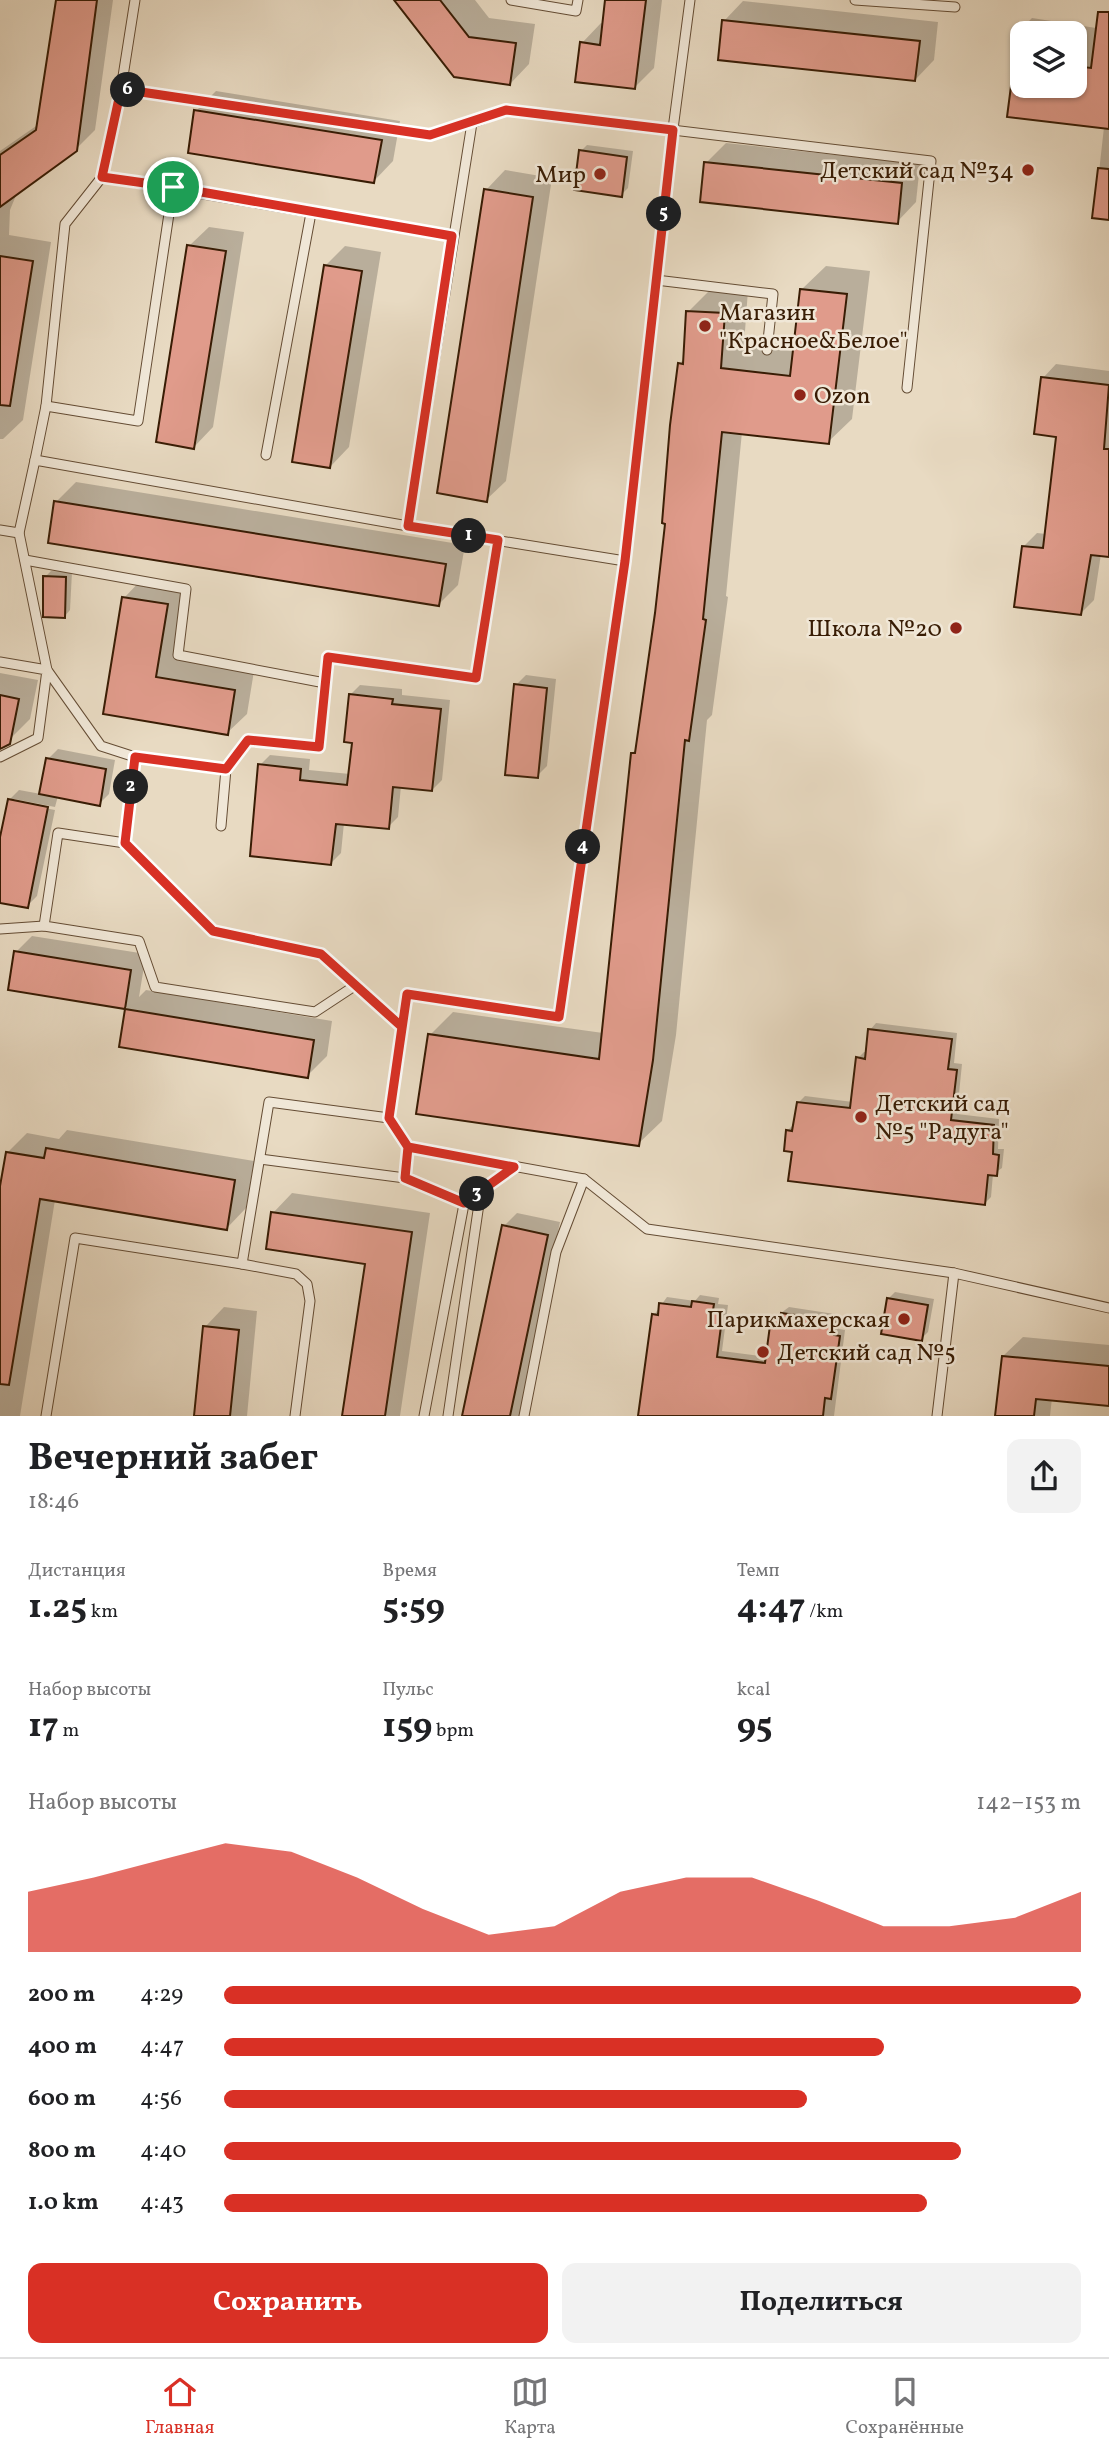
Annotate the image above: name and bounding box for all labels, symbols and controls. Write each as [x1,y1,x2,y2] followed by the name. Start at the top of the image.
[1010,21,1087,98] map controls
[1010,21,1087,98] button: layers
[110,72,146,108] pin: 6
[122,76,133,102] text: 6
[820,155,1014,189] place label: Детский сад №34
[143,157,203,217] pin
[535,159,586,193] place label: Мир
[1020,162,1036,178] marker: Детский сад №34
[592,166,608,182] marker: Мир
[154,168,192,206] icon: arrive
[646,196,682,232] pin: 5
[659,200,668,226] text: 5
[719,297,908,359] place label: Магазин "Красное&Белое"
[697,318,713,334] marker: Магазин "Красное&Белое"
[814,380,871,414] place label: Ozon
[792,387,808,403] marker: Ozon
[452,518,486,554] pin: 1
[465,522,472,548] text: 1
[808,613,942,647] place label: Школа №20
[948,620,964,636] marker: Школа №20
[114,770,148,804] pin: 2
[126,773,135,799] text: 2
[566,830,600,864] pin: 4
[577,833,588,859] text: 4
[875,1088,1010,1150] place label: Детский сад №5 "Радуга"
[853,1109,869,1125] marker: Детский сад №5 "Радуга"
[460,1176,494,1212] pin: 3
[472,1180,481,1206] text: 3
[707,1304,890,1338] place label: Парикмахерская
[896,1311,912,1327] marker: Парикмахерская
[777,1337,956,1371] place label: Детский сад №5
[755,1344,771,1360] marker: Детский сад №5
[28,1433,318,1486] text: Вечерний забег
[1007,1439,1081,1513] button: share
[28,1486,79,1518] text: 18:46
[28,1558,126,1584] text: Дистанция
[382,1558,437,1584] text: Время
[737,1558,780,1584] text: Темп
[28,1584,87,1632] text: 1.25
[382,1584,445,1632] text: 5:59
[737,1584,805,1632] text: 4:47
[87,1599,118,1625] text: km
[805,1599,843,1625] text: /km
[28,1677,151,1703] text: Набор высоты
[382,1677,434,1703] text: Пульс
[737,1677,770,1703] text: kcal
[28,1703,59,1751] text: 17
[382,1703,432,1751] text: 159
[737,1703,773,1751] text: 95
[59,1718,79,1744] text: m
[432,1718,474,1744] text: bpm
[28,1787,177,1819] text: Набор высоты
[976,1787,1081,1819] text: 142–153 m
[28,1979,95,2011] text: 200 m
[140,1979,183,2011] text: 4:29
[28,2031,97,2063] text: 400 m
[140,2031,184,2063] text: 4:47
[28,2083,96,2115] text: 600 m
[140,2083,182,2115] text: 4:56
[28,2135,96,2167] text: 800 m
[140,2135,186,2167] text: 4:40
[28,2187,99,2219] text: 1.0 km
[140,2187,184,2219] text: 4:43
[28,2263,548,2343] button: Сохранить
[562,2263,1081,2343] button: Поделиться
[145,2373,214,2441] tab: Главная
[504,2373,556,2441] tab: Карта
[846,2373,964,2441] tab: Сохранённые

